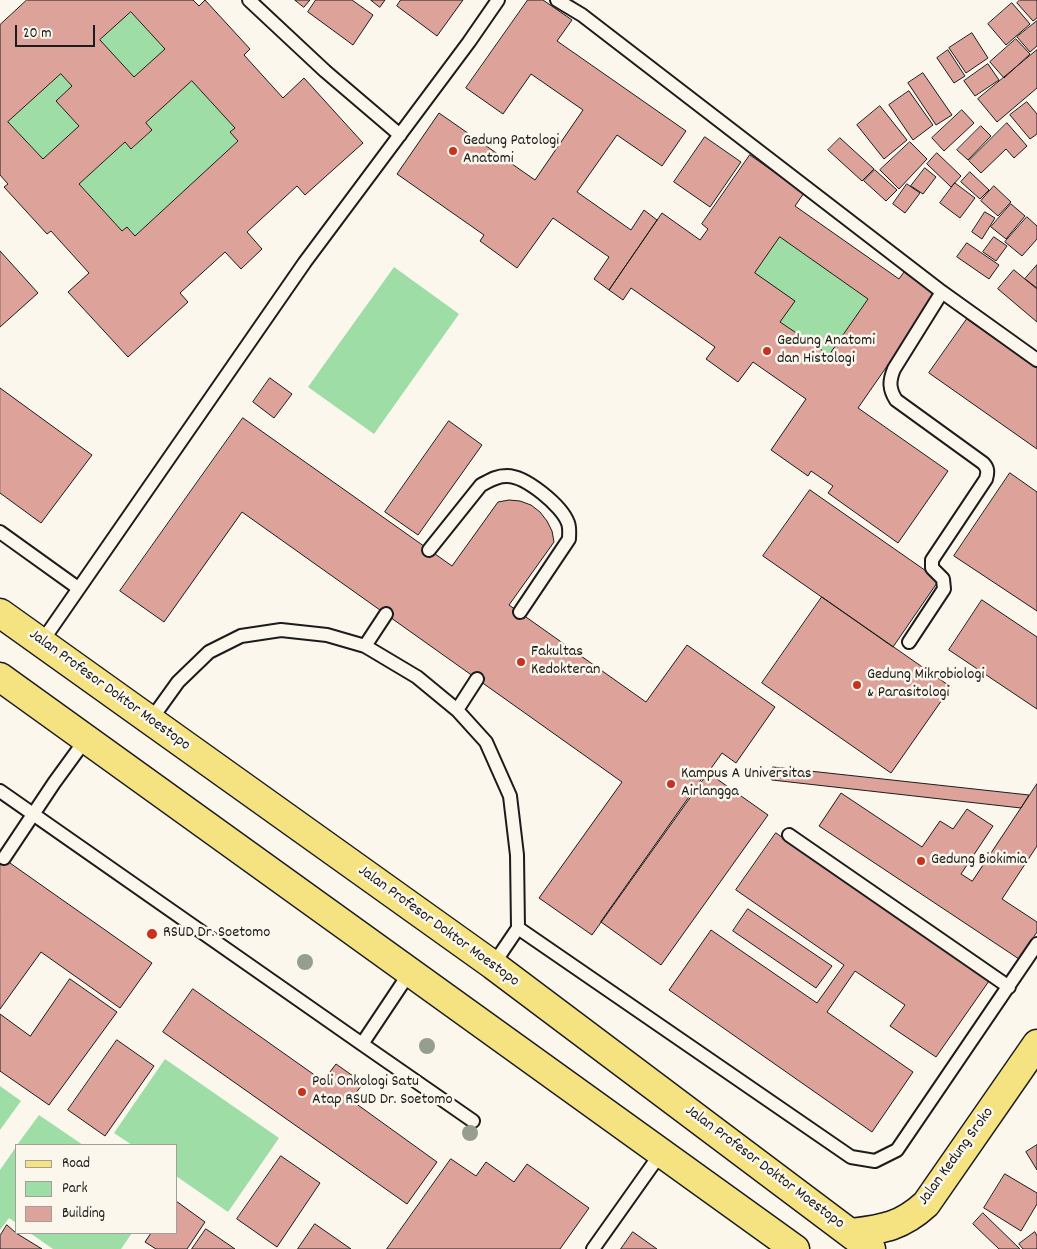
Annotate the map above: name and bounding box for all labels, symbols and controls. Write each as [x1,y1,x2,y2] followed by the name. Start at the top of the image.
[18,15,98,47] scale bar
[23,23,51,45] text: 20 m
[463,132,559,170] place label: Gedung Patologi Anatomi
[447,145,459,157] marker: Gedung Patologi Anatomi
[777,332,875,370] place label: Gedung Anatomi dan Histologi
[761,345,773,357] marker: Gedung Anatomi dan Histologi
[25,626,193,756] street label: Jalan Profesor Doktor Moestopo
[531,643,600,681] place label: Fakultas Kedokteran
[515,656,527,668] marker: Fakultas Kedokteran
[867,666,984,704] place label: Gedung Mikrobiologi & Parasitologi
[851,679,863,691] marker: Gedung Mikrobiologi & Parasitologi
[681,765,811,803] place label: Kampus A Universitas Airlangga
[665,778,677,790] marker: Kampus A Universitas Airlangga
[931,851,1027,871] place label: Gedung Biokimia
[915,855,927,867] marker: Gedung Biokimia
[354,862,522,992] street label: Jalan Profesor Doktor Moestopo
[163,924,270,944] place label: RSUD Dr. Soetomo
[145,927,159,941] marker: RSUD Dr. Soetomo
[312,1073,453,1111] place label: Poli Onkologi Satu Atap RSUD Dr. Soetomo
[296,1086,308,1098] marker: Poli Onkologi Satu Atap RSUD Dr. Soetomo
[681,1102,847,1234] street label: Jalan Profesor Doktor Moestopo
[915,1104,999,1210] street label: Jalan Kedung Sroko
[15,1144,178,1234] legend
[62,1153,90,1175] text: Road
[62,1178,88,1200] text: Park
[62,1203,105,1225] text: Building

